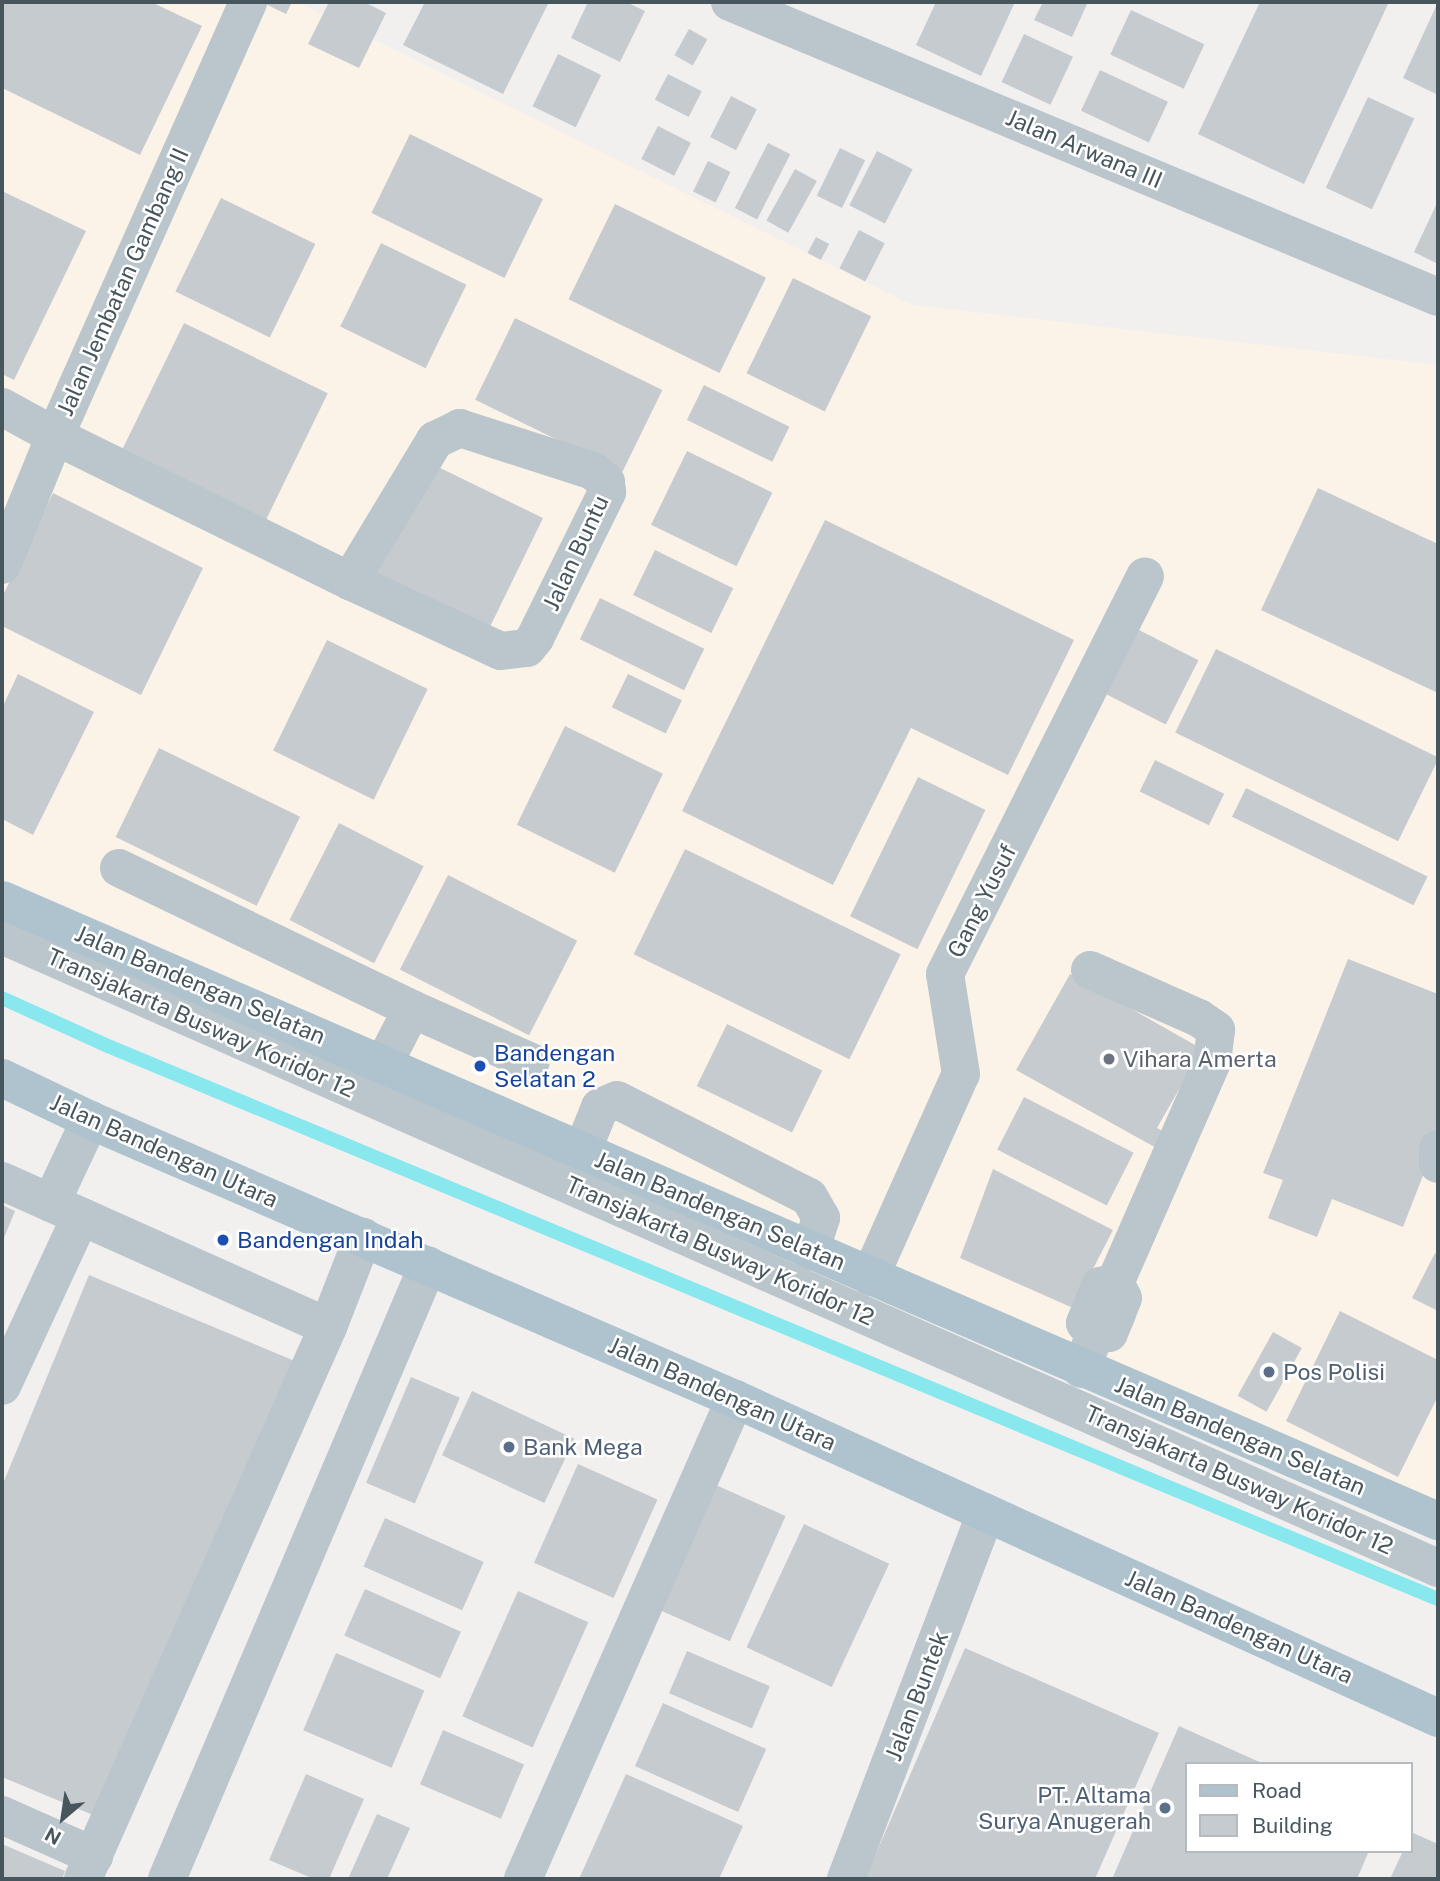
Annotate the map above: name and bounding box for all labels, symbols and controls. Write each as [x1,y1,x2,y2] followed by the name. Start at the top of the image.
[1002,104,1166,194] street label: Jalan Arwana III
[51,144,195,420] street label: Jalan Jembatan Gambang II
[537,491,615,615] street label: Jalan Buntu
[942,840,1022,962] street label: Gang Yusuf
[71,920,329,1050] street label: Jalan Bandengan Selatan
[43,942,359,1104] street label: Transjakarta Busway Koridor 12
[494,1039,615,1093] place label: Bandengan Selatan 2
[1123,1045,1277,1073] place label: Vihara Amerta
[1101,1051,1117,1067] marker: Vihara Amerta
[472,1058,488,1074] marker: Bandengan Selatan 2
[46,1088,282,1214] street label: Jalan Bandengan Utara
[591,1146,849,1276] street label: Jalan Bandengan Selatan
[562,1170,878,1332] street label: Transjakarta Busway Koridor 12
[237,1226,423,1254] place label: Bandengan Indah
[215,1232,231,1248] marker: Bandengan Indah
[604,1331,840,1457] street label: Jalan Bandengan Utara
[1283,1358,1385,1386] place label: Pos Polisi
[1261,1364,1277,1380] marker: Pos Polisi
[1111,1371,1369,1501] street label: Jalan Bandengan Selatan
[1081,1399,1397,1561] street label: Transjakarta Busway Koridor 12
[523,1433,643,1461] place label: Bank Mega
[501,1439,517,1455] marker: Bank Mega
[1121,1564,1357,1690] street label: Jalan Bandengan Utara
[880,1627,954,1765] street label: Jalan Buntek
[1184,1762,1412,1853] legend
[1252,1778,1302,1803] text: Road
[978,1781,1151,1835] place label: PT. Altama Surya Anugerah
[28,1783,98,1853] north arrow
[1157,1800,1173,1816] marker: PT. Altama Surya Anugerah
[1252,1813,1333,1838] text: Building
[41,1823,65,1850] text: N

